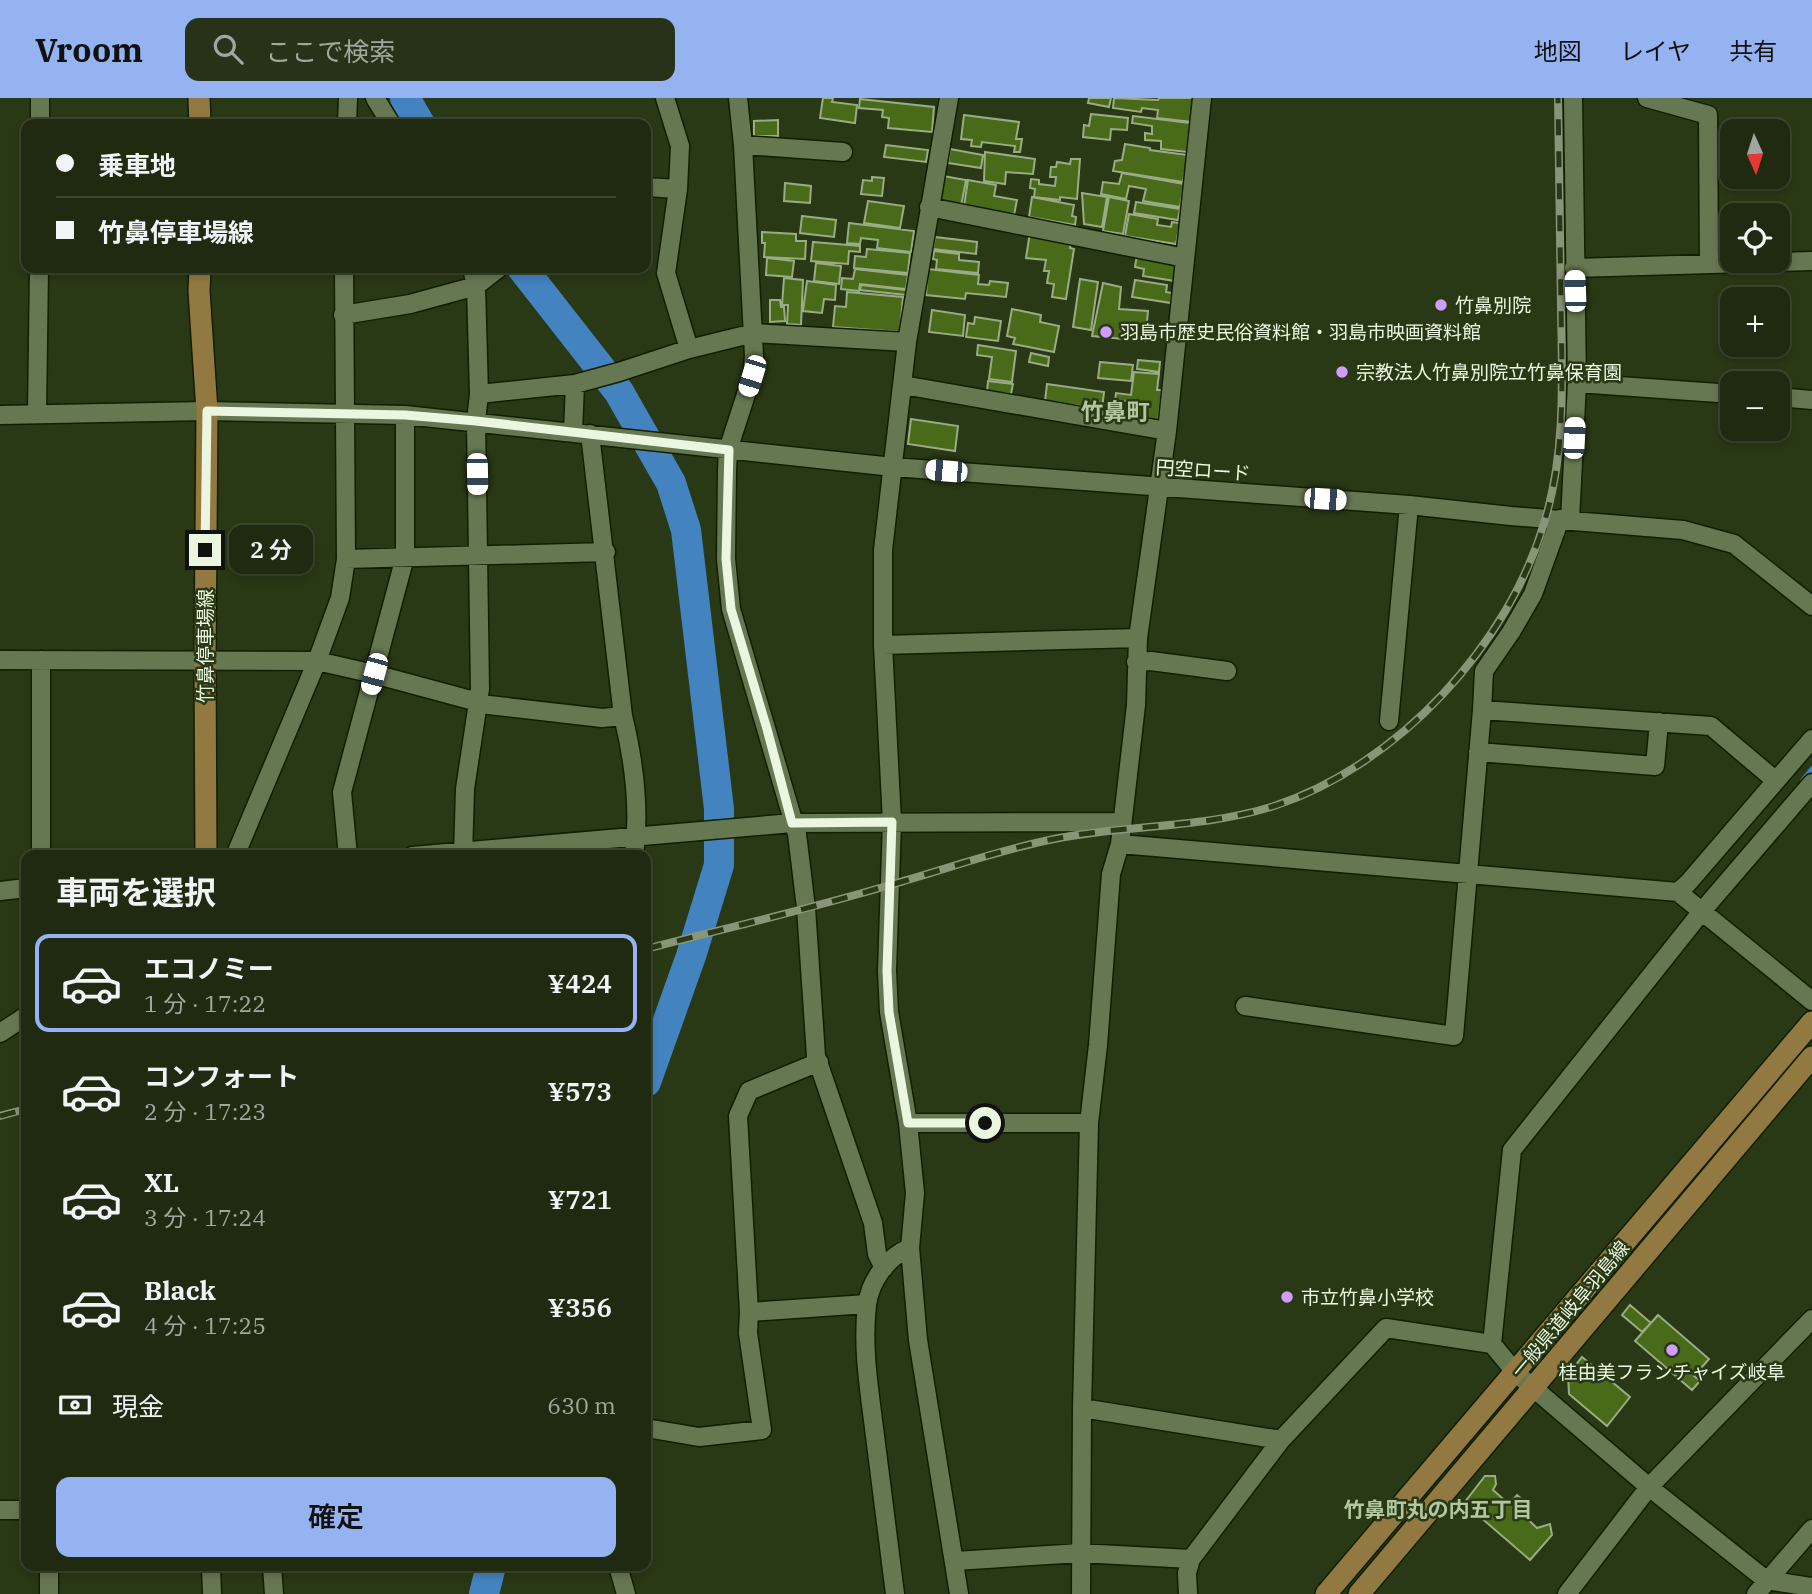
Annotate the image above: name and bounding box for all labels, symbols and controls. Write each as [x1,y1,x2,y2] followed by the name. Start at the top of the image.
[185,18,675,81] search box
[35,28,143,71] text: Vroom
[209,30,247,68] icon: search
[265,34,395,68] text: ここで検索
[1534,35,1582,67] text: 地図
[1620,35,1691,67] text: レイヤ
[1729,35,1777,67] text: 共有
[1720,119,1790,189] north arrow
[1720,119,1790,441] map controls
[98,148,176,182] text: 乗車地
[1720,203,1790,273] button: locate
[98,215,254,249] text: 竹鼻停車場線
[1564,270,1587,312] car
[1720,287,1790,357] button: +
[1455,293,1531,317] place label: 竹鼻別院
[1433,297,1449,313] marker: 竹鼻別院
[1120,320,1481,344] place label: 羽島市歴史民俗資料館・羽島市映画資料館
[1098,324,1114,340] marker: 羽島市歴史民俗資料館・羽島市映画資料館
[736,353,769,399] car
[1356,360,1622,384] place label: 宗教法人竹鼻別院立竹鼻保育園
[1334,364,1350,380] marker: 宗教法人竹鼻別院立竹鼻保育園
[1720,371,1790,441] button: −
[1081,396,1150,426] district label: 竹鼻町
[1563,416,1586,460] car
[467,453,488,495] car
[1155,455,1251,485] street label: 円空ロード
[925,459,968,483] car
[1304,487,1347,511] car
[230,526,314,574] callout: 2 分
[189,534,221,566] route end
[250,534,292,564] text: 2 分
[193,589,217,703] street label: 竹鼻停車場線
[359,651,390,697] car
[56,871,216,913] text: 車両を選択
[144,951,274,985] text: エコノミー
[60,952,123,1015] icon: car
[548,966,612,1000] text: ¥424
[144,988,266,1018] text: 1 分 · 17:22
[144,1059,299,1093] text: コンフォート
[60,1060,123,1123] icon: car
[548,1074,612,1108] text: ¥573
[144,1096,266,1126] text: 2 分 · 17:23
[969,1107,1001,1139] route start
[144,1165,179,1199] text: XL
[60,1168,123,1231] icon: car
[548,1182,612,1216] text: ¥721
[144,1202,266,1232] text: 3 分 · 17:24
[1506,1236,1634,1382] street label: 一般県道岐阜羽島線
[144,1273,216,1307] text: Black
[60,1276,123,1339] icon: car
[1301,1285,1434,1309] place label: 市立竹鼻小学校
[1279,1289,1295,1305] marker: 市立竹鼻小学校
[548,1290,612,1324] text: ¥356
[144,1310,266,1340] text: 4 分 · 17:25
[1664,1342,1680,1358] marker: 桂由美フランチャイズ岐阜
[1558,1360,1786,1384] place label: 桂由美フランチャイズ岐阜
[56,1386,94,1424] icon: cash
[112,1389,164,1423] text: 現金
[547,1390,616,1420] text: 630 m
[56,1477,616,1557] button: 確定
[1344,1495,1533,1523] district label: 竹鼻町丸の内五丁目

